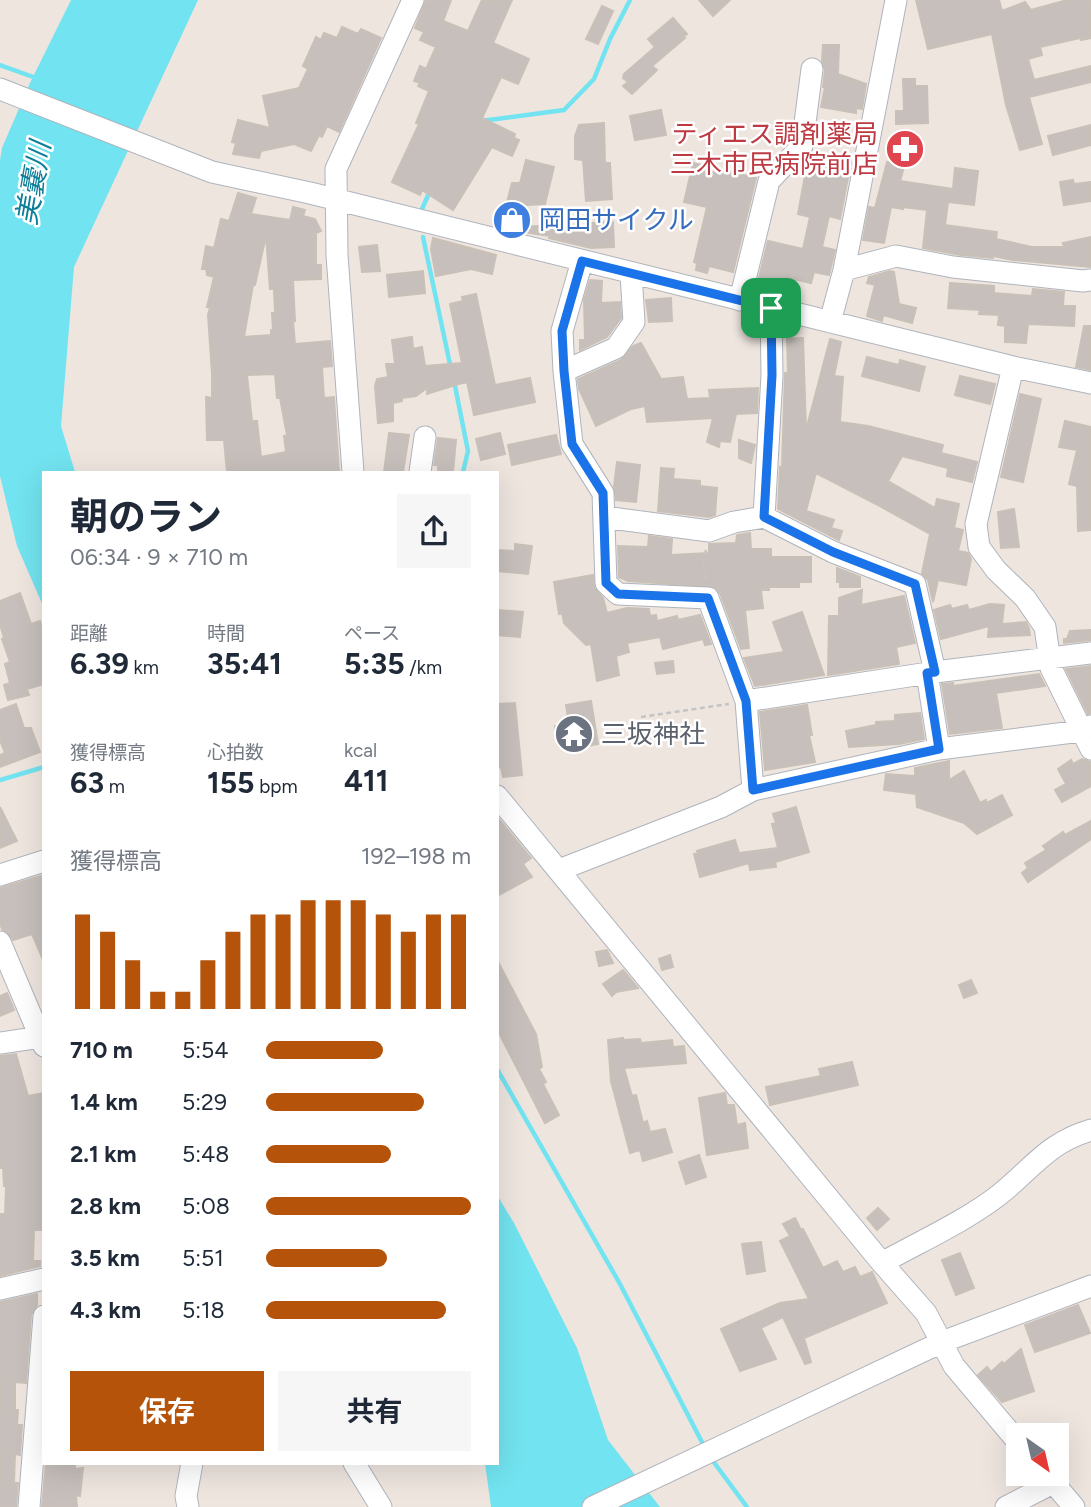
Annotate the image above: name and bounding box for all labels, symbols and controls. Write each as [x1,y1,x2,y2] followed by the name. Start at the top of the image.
[670,118,878,180] place label: ティエス調剤薬局 三木市民病院前店
[884,128,926,170] pharmacy icon: ティエス調剤薬局 三木市民病院前店
[9,136,58,227] water label: 美嚢川
[491,199,533,241] shop icon: 岡田サイクル
[539,204,694,236] place label: 岡田サイクル
[741,278,801,338] pin
[752,289,790,327] icon: arrive
[70,494,222,540] text: 朝のラン
[397,494,471,568] button: share
[70,543,248,571] text: 06:34 · 9 × 710 m
[70,622,108,645] text: 距離
[207,622,245,645] text: 時間
[344,622,400,645] text: ペース
[70,645,129,682] text: 6.39
[207,645,282,682] text: 35:41
[344,645,405,682] text: 5:35
[129,656,159,679] text: km
[405,656,442,679] text: /km
[553,713,595,755] temple icon: 三坂神社
[601,718,705,750] place label: 三坂神社
[344,739,377,762] text: kcal
[70,741,146,764] text: 獲得標高
[207,741,264,764] text: 心拍数
[344,762,388,799] text: 411
[70,764,104,801] text: 63
[207,764,255,801] text: 155
[104,775,125,798] text: m
[255,775,298,798] text: bpm
[361,842,471,870] text: 192–198 m
[70,847,162,875] text: 獲得標高
[70,1036,133,1064] text: 710 m
[182,1036,229,1064] text: 5:54
[70,1088,138,1116] text: 1.4 km
[182,1088,227,1116] text: 5:29
[70,1140,137,1168] text: 2.1 km
[182,1140,229,1168] text: 5:48
[70,1192,141,1220] text: 2.8 km
[182,1192,230,1220] text: 5:08
[70,1244,140,1272] text: 3.5 km
[182,1244,224,1272] text: 5:51
[70,1296,141,1324] text: 4.3 km
[182,1296,225,1324] text: 5:18
[70,1371,264,1451] button: 保存
[278,1371,471,1451] button: 共有
[1006,1423,1069,1486] north arrow
[1006,1423,1069,1486] map controls

